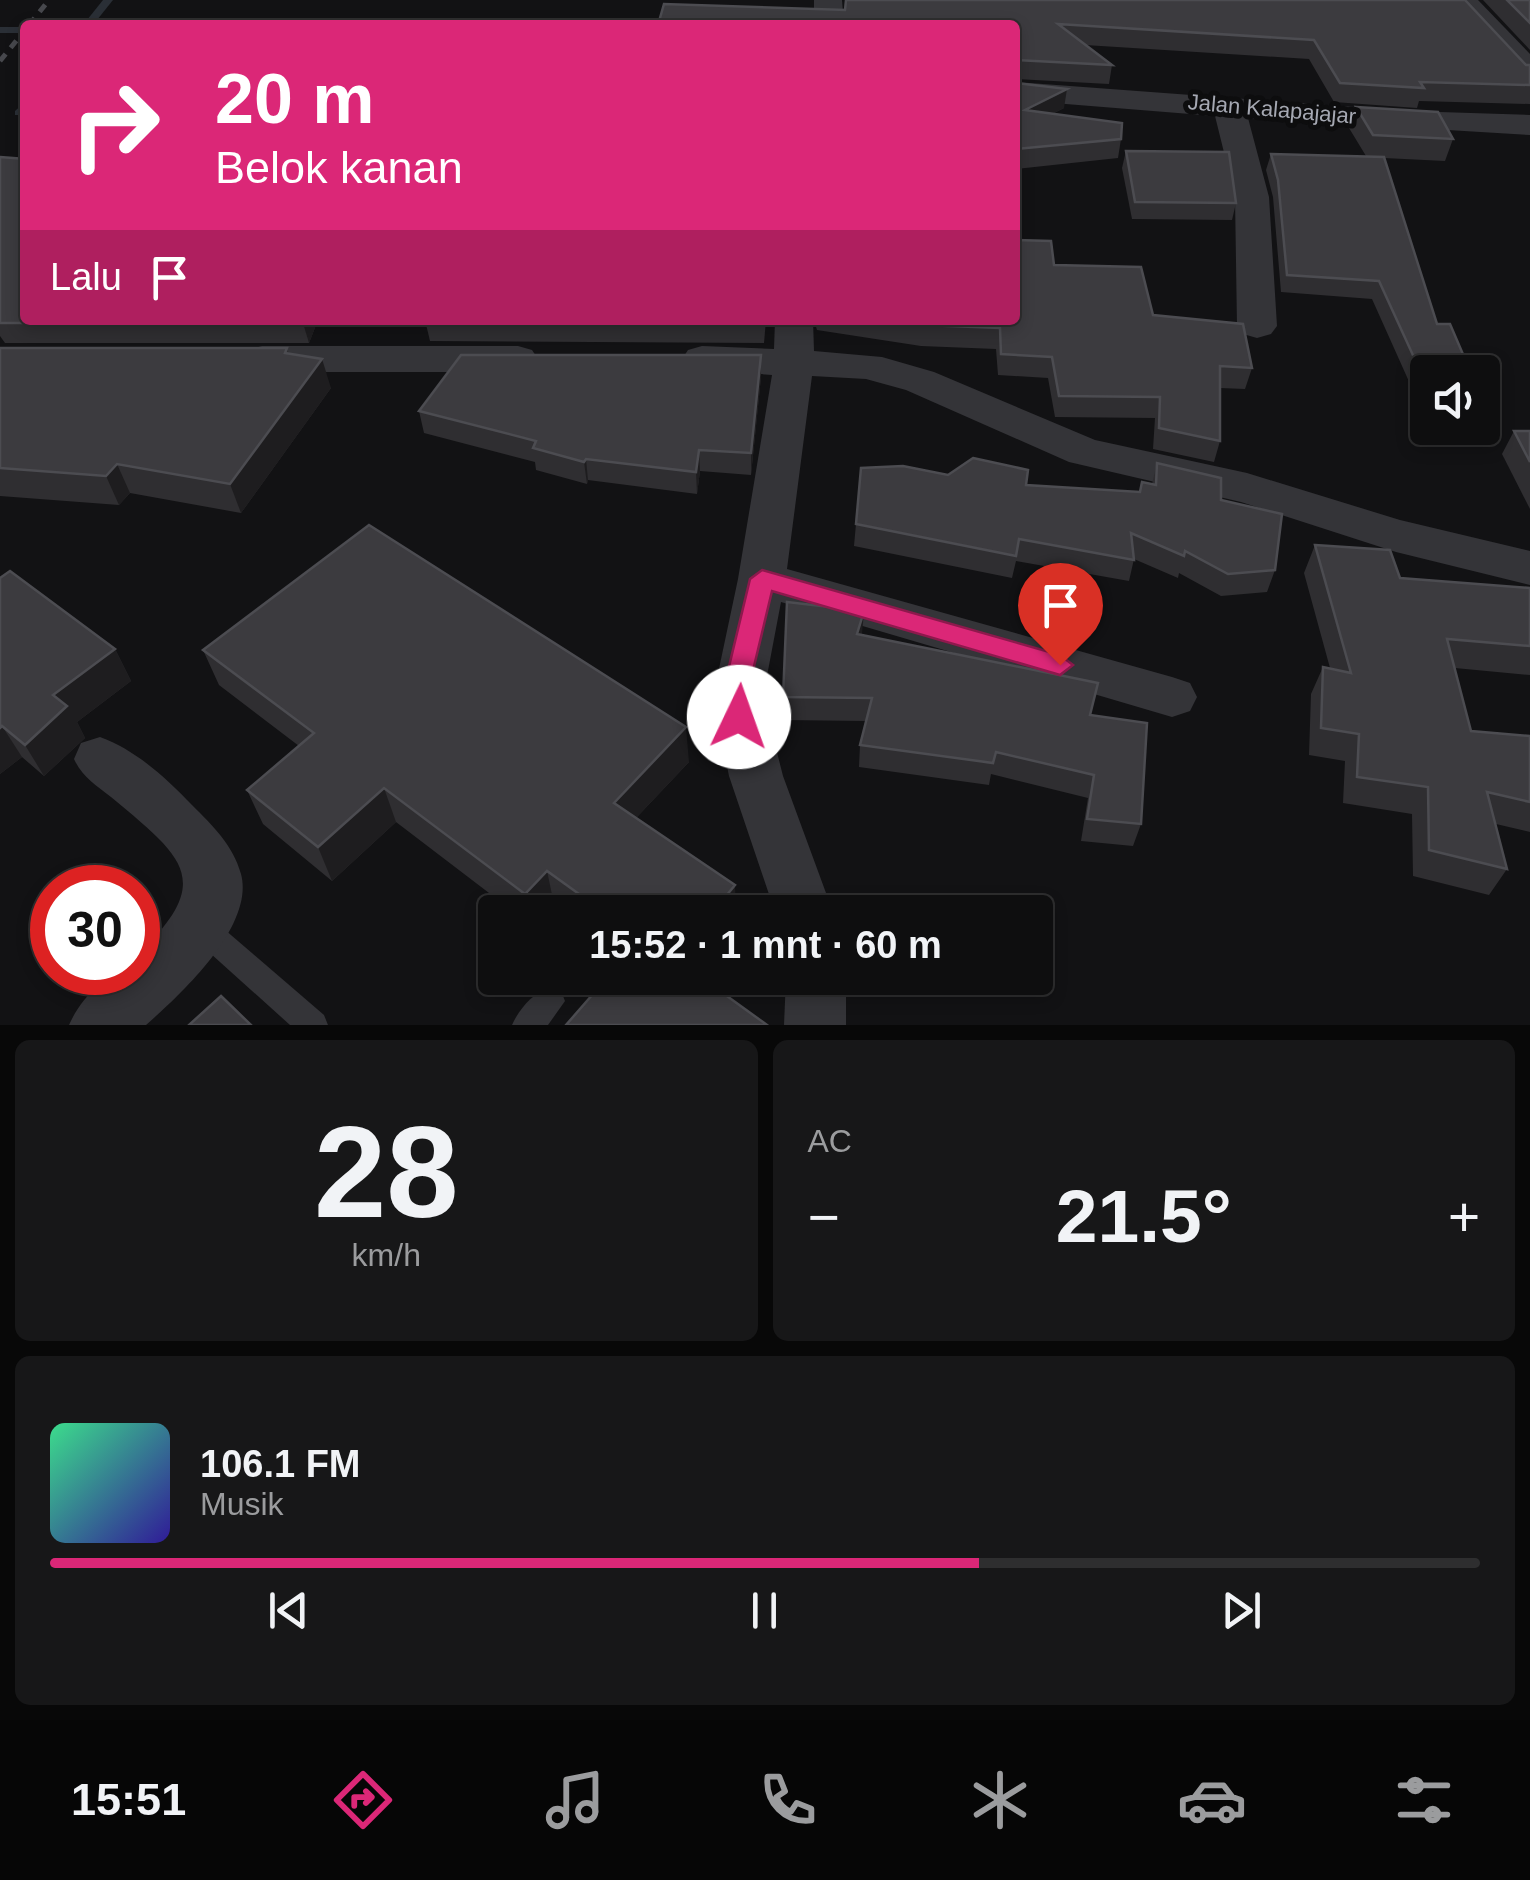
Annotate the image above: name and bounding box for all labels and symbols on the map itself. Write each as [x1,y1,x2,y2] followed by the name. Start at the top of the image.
[1187,89,1357,129] street label: Jalan Kalapajajar
[1018,563,1103,666] pin
[687,665,791,769] position arrow
[30,865,160,995] speed limit sign: 30

